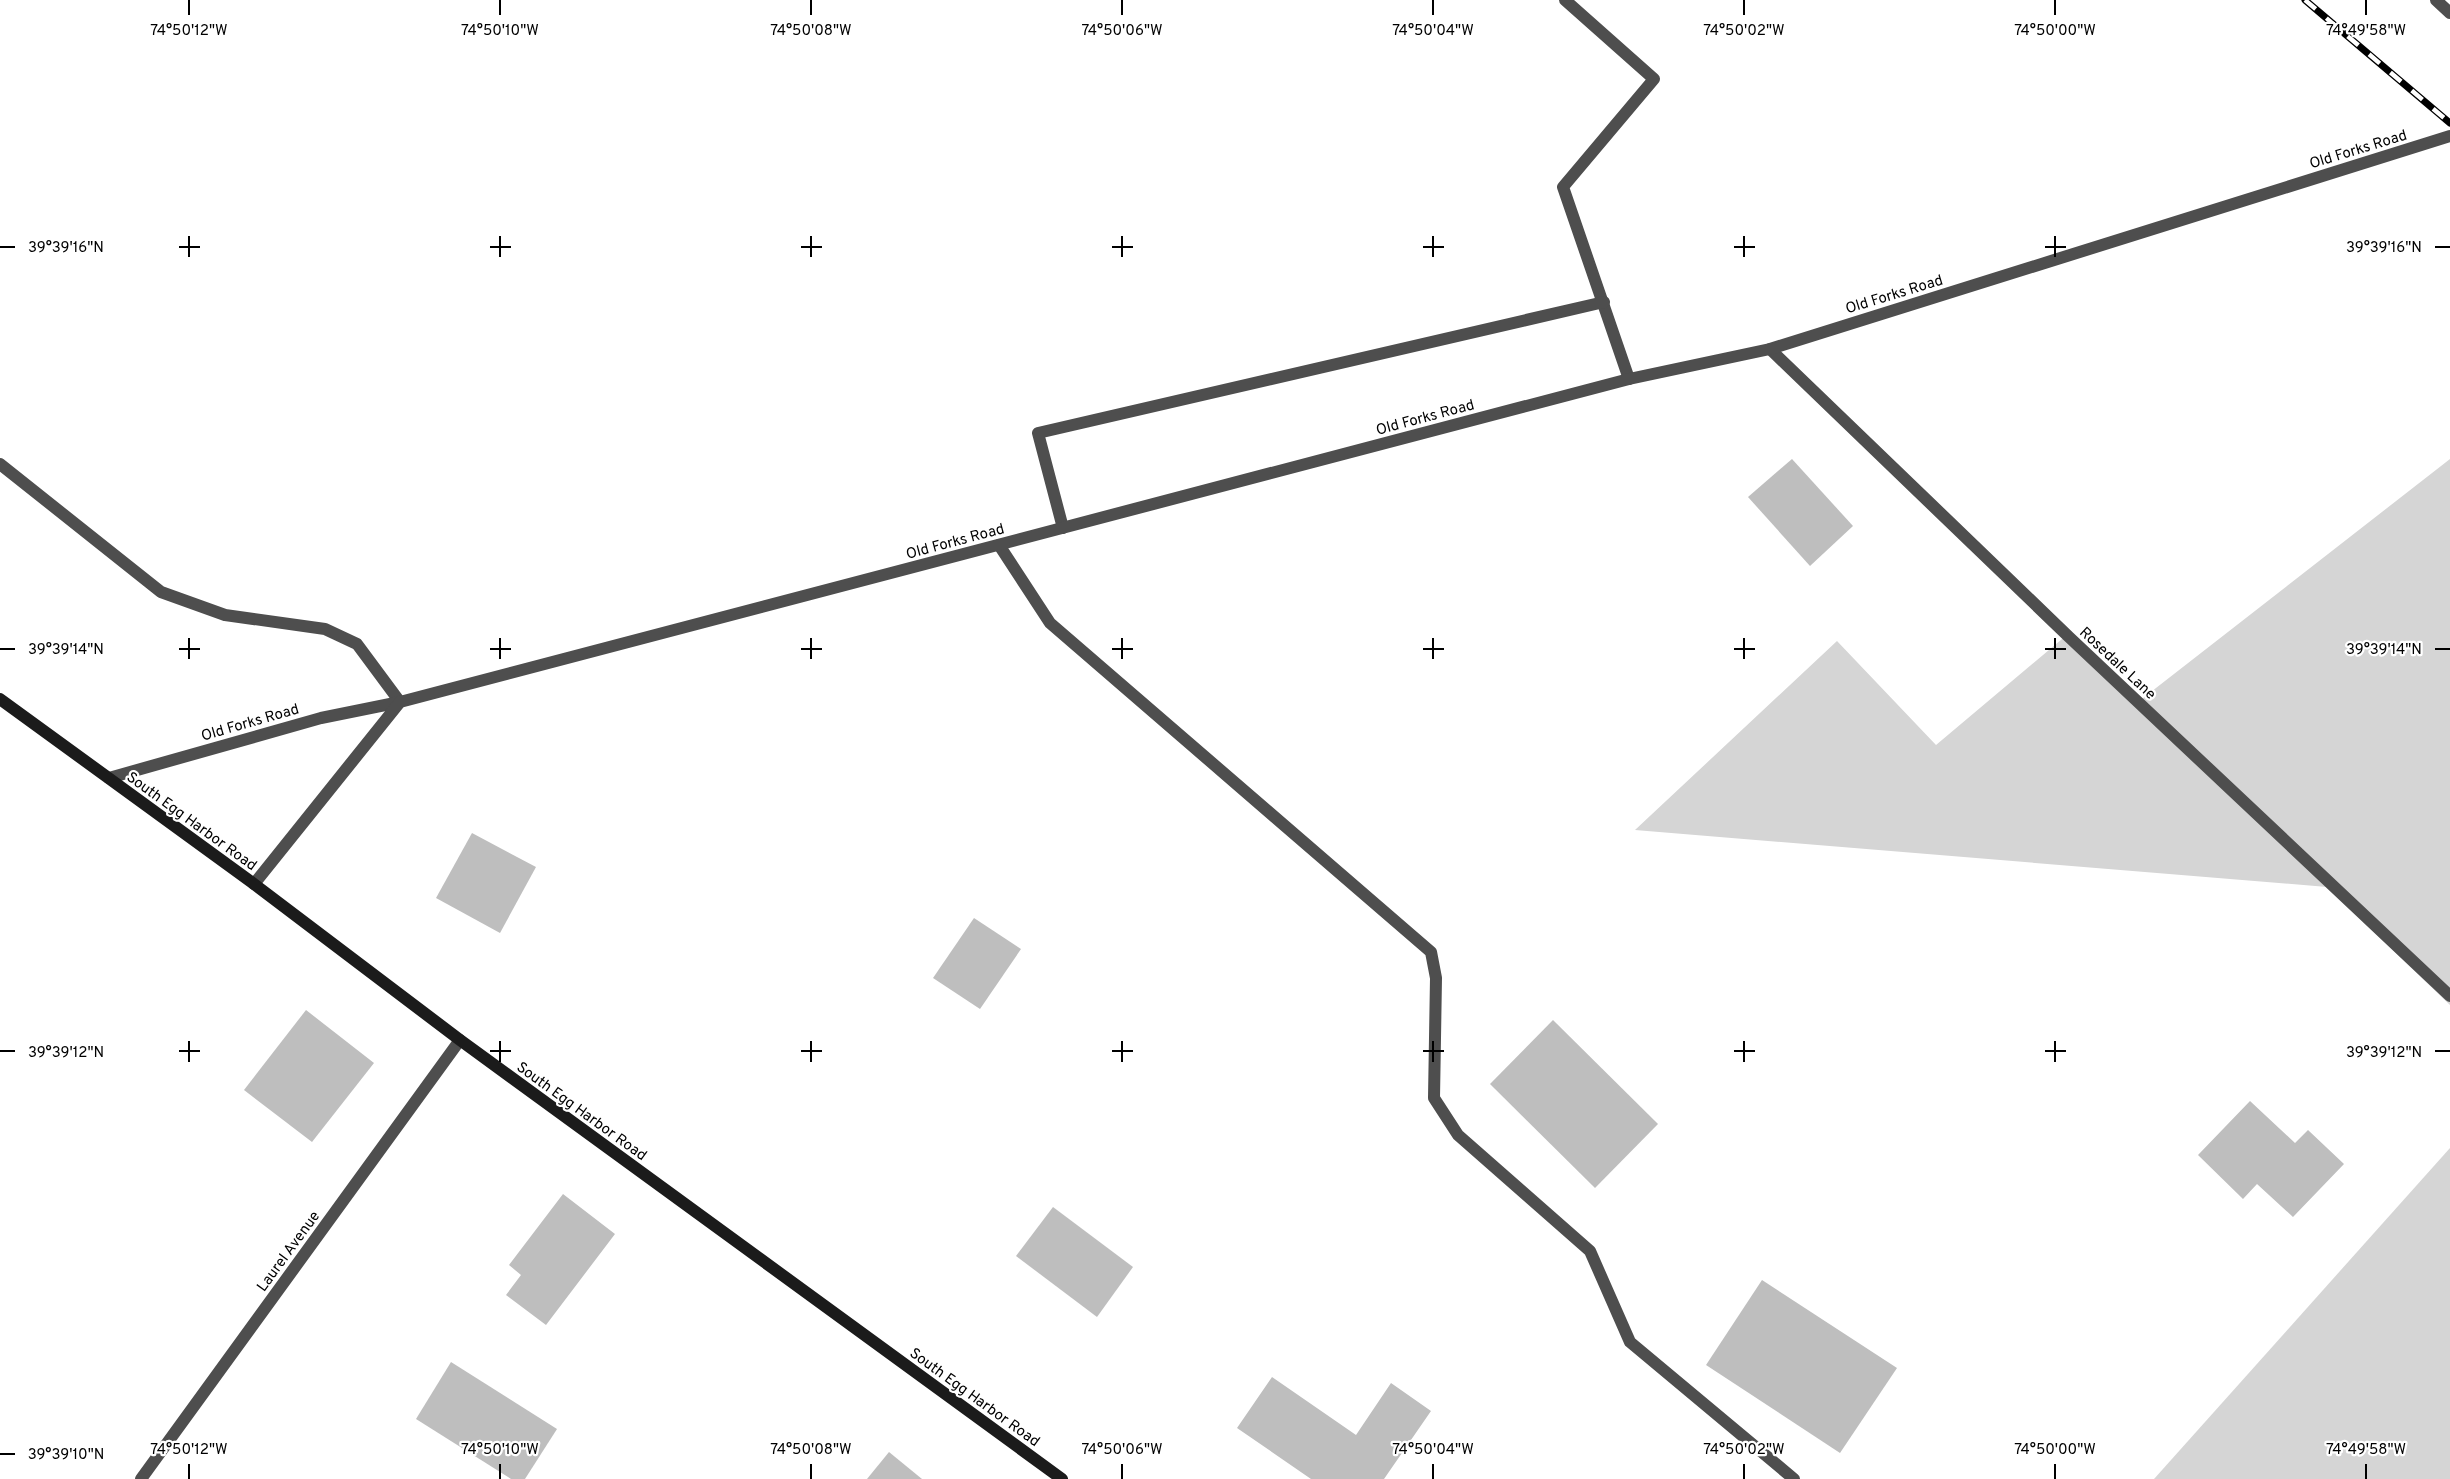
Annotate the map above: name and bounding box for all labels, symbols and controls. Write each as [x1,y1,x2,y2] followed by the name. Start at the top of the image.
[150,22,228,41] text: 74°50'12"W
[461,22,539,41] text: 74°50'10"W
[770,22,852,41] text: 74°50'08"W
[1081,22,1163,41] text: 74°50'06"W
[1392,22,1474,41] text: 74°50'04"W
[1703,22,1785,41] text: 74°50'02"W
[2014,22,2096,41] text: 74°50'00"W
[2326,22,2406,41] text: 74°49'58"W
[2307,127,2410,174] street label: Old Forks Road
[28,239,104,258] text: 39°39'16"N
[2346,239,2422,258] text: 39°39'16"N
[1843,272,1946,319] street label: Old Forks Road
[1374,396,1477,441] street label: Old Forks Road
[904,520,1007,565] street label: Old Forks Road
[2075,624,2159,705] street label: Rosedale Lane
[28,641,104,660] text: 39°39'14"N
[2346,641,2422,660] text: 39°39'14"N
[199,700,302,747] street label: Old Forks Road
[122,768,260,876] street label: South Egg Harbor Road
[28,1044,104,1063] text: 39°39'12"N
[2346,1044,2422,1063] text: 39°39'12"N
[512,1058,650,1166] street label: South Egg Harbor Road
[254,1208,325,1296] street label: Laurel Avenue
[905,1344,1043,1452] street label: South Egg Harbor Road
[150,1441,228,1460] text: 74°50'12"W
[461,1441,539,1460] text: 74°50'10"W
[770,1441,852,1460] text: 74°50'08"W
[1081,1441,1163,1460] text: 74°50'06"W
[1392,1441,1474,1460] text: 74°50'04"W
[1703,1441,1785,1460] text: 74°50'02"W
[2014,1441,2096,1460] text: 74°50'00"W
[2326,1441,2406,1460] text: 74°49'58"W
[28,1446,104,1465] text: 39°39'10"N

